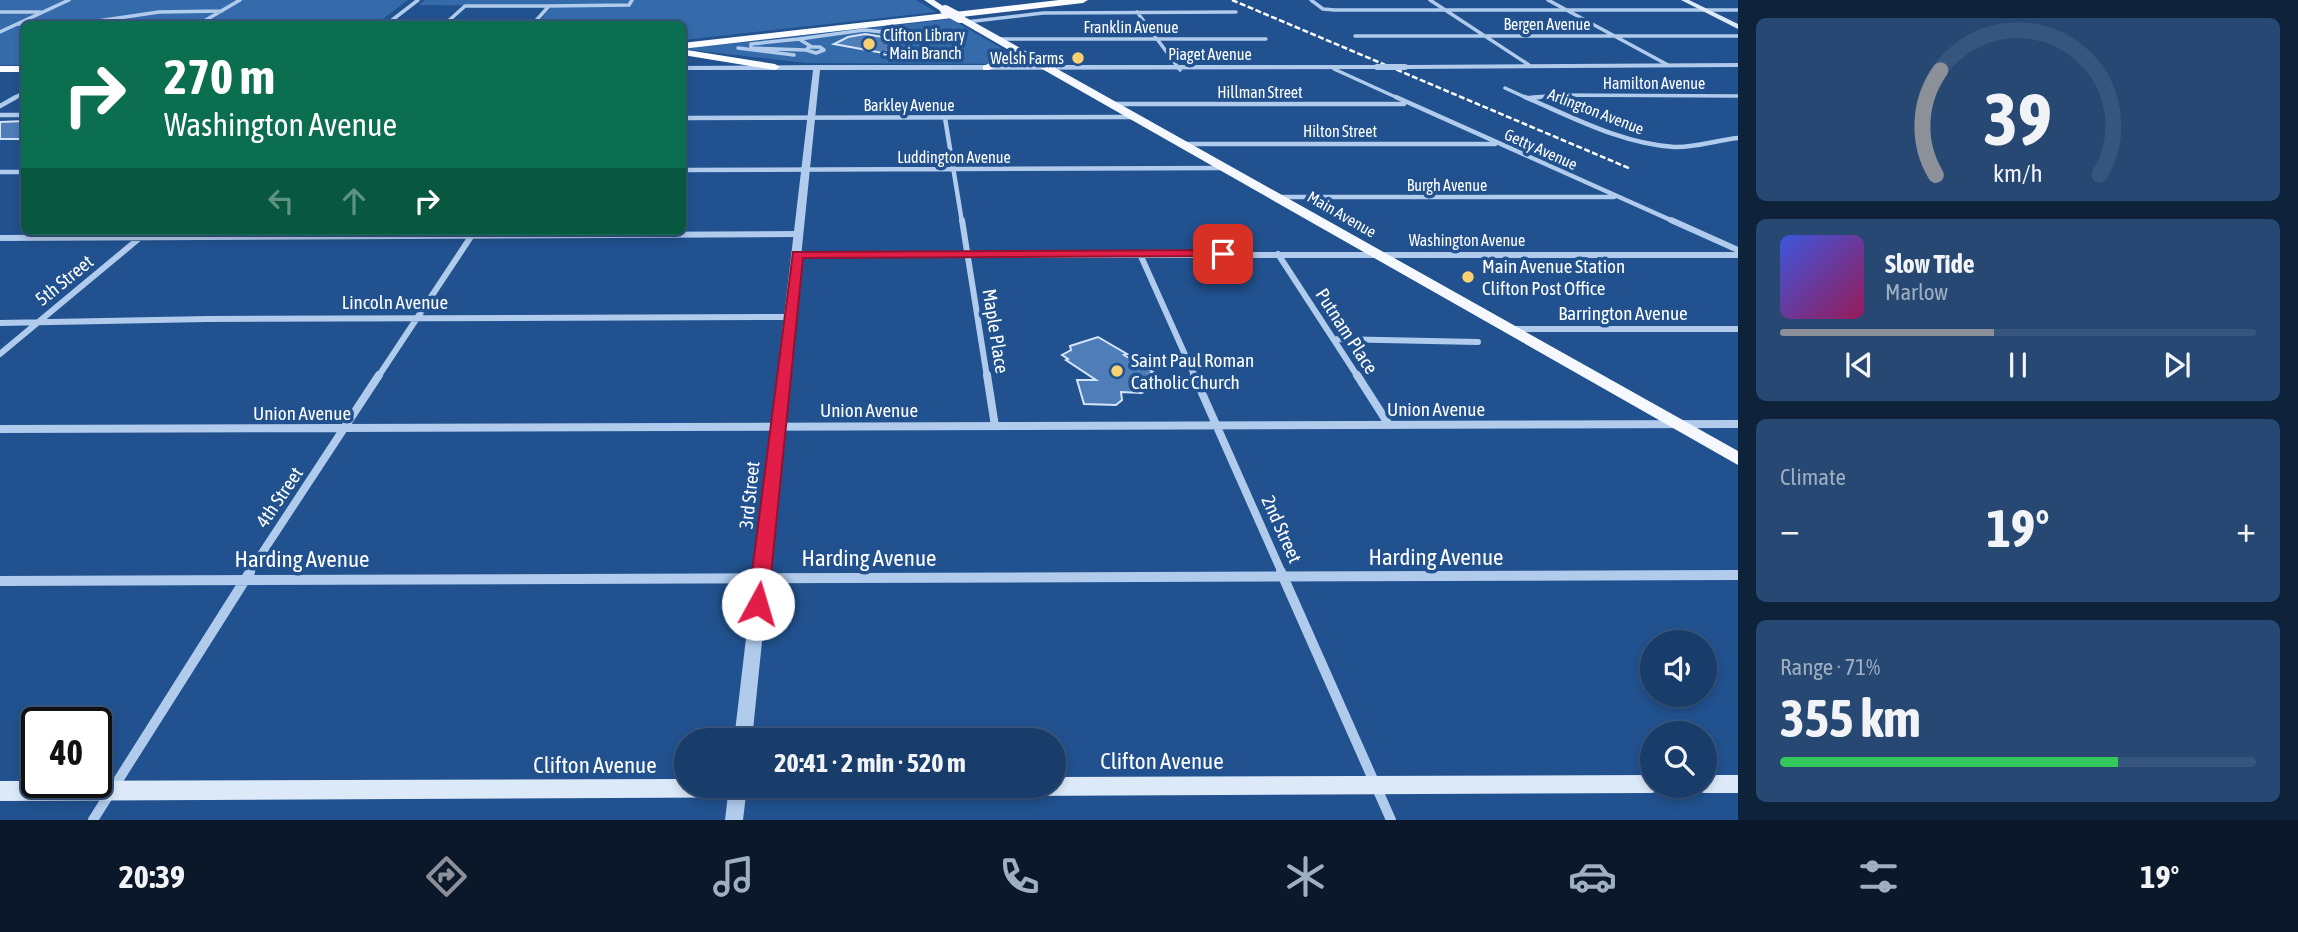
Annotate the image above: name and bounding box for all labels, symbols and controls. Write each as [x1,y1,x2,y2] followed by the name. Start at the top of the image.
[1503,15,1591,34] street label: Bergen Avenue
[1084,18,1178,36] street label: Franklin Avenue
[883,26,965,62] place label: Clifton Library - Main Branch
[861,36,877,52] marker: Clifton Library - Main Branch
[1168,45,1252,64] street label: Piaget Avenue
[164,48,275,104] text: 270 m
[49,49,140,140] icon: right
[990,49,1064,67] place label: Welsh Farms
[1070,50,1086,66] marker: Welsh Farms
[1603,74,1705,92] street label: Hamilton Avenue
[1984,78,2052,161] text: 39
[1217,83,1303,101] street label: Hillman Street
[1545,84,1647,138] street label: Arlington Avenue
[863,96,955,115] street label: Barkley Avenue
[164,106,397,143] text: Washington Avenue
[1303,122,1378,140] street label: Hilton Street
[1501,125,1580,174] street label: Getty Avenue
[897,148,1011,167] street label: Luddington Avenue
[1993,159,2043,187] text: km/h
[1407,176,1487,195] street label: Burgh Avenue
[262,182,300,220] icon: left
[335,182,373,220] icon: ahead
[408,182,446,220] icon: right
[1305,187,1379,241] street label: Main Avenue
[1193,224,1253,284] pin
[1409,231,1525,250] street label: Washington Avenue
[1204,235,1242,273] icon: arrive
[1885,249,1975,279] text: Slow Tide
[31,250,97,310] street label: 5th Street
[1482,255,1625,299] place label: Main Avenue Station Clifton Post Office
[1460,269,1476,285] marker: Main Avenue Station Clifton Post Office
[1885,279,1948,305] text: Marlow
[1311,284,1383,378] street label: Putnam Place
[978,287,1014,375] street label: Maple Place
[342,291,448,313] street label: Lincoln Avenue
[1558,302,1688,324] street label: Barrington Avenue
[1840,346,1878,384] icon: previous
[1999,346,2037,384] icon: pause
[2158,346,2196,384] icon: next
[1131,349,1254,393] place label: Saint Paul Roman Catholic Church
[1109,363,1125,379] marker: Saint Paul Roman Catholic Church
[1387,398,1485,420] street label: Union Avenue
[820,399,918,421] street label: Union Avenue
[253,402,351,424] street label: Union Avenue
[735,460,763,530] street label: 3rd Street
[251,463,307,531] street label: 4th Street
[1780,464,1846,490] text: Climate
[1257,492,1307,566] street label: 2nd Street
[1986,498,2050,558] text: 19°
[1780,507,1800,550] text: −
[2236,507,2256,550] text: +
[1369,544,1503,570] street label: Harding Avenue
[802,545,936,571] street label: Harding Avenue
[235,546,369,572] street label: Harding Avenue
[721,567,795,641] position arrow
[1640,630,1717,798] map controls
[1640,630,1717,707] button: sound
[1780,654,1880,680] text: Range · 71%
[1780,688,1921,748] text: 355 km
[21,707,112,798] speed limit sign: 40
[1640,721,1717,798] button: search
[774,748,966,778] text: 20:41 · 2 min · 520 m
[1100,748,1224,774] street label: Clifton Avenue
[533,752,657,778] street label: Clifton Avenue
[422,852,471,901] icon: directions
[709,852,758,901] icon: music
[995,852,1044,901] icon: phone
[1281,852,1330,901] icon: climate
[1568,852,1617,901] icon: car
[1854,852,1903,901] icon: filters
[119,858,185,895] text: 20:39
[2140,858,2179,895] text: 19°

